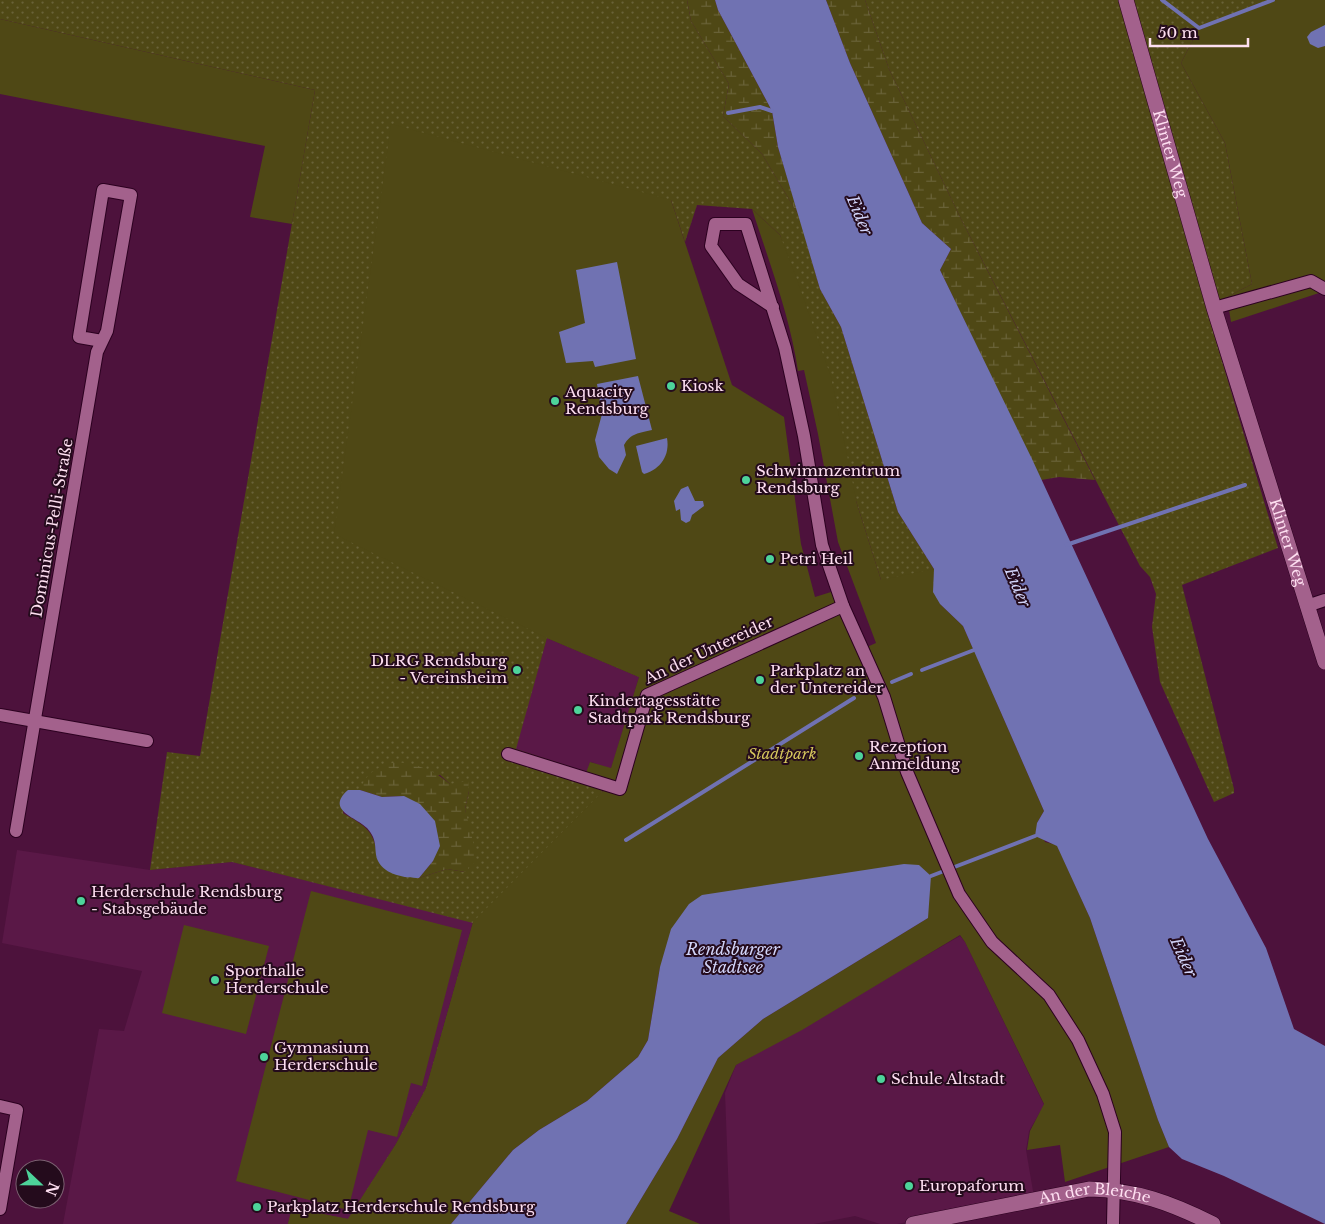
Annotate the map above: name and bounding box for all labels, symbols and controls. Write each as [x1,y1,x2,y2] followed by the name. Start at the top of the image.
[1150,15,1248,47] scale bar
[1158,23,1198,42] text: 50 m
[1149,107,1192,201] street label: Klinter Weg
[842,191,878,239] water label: Eider
[681,376,724,395] place label: Kiosk
[665,380,677,392] marker: Kiosk
[564,382,650,418] place label: Aquacity Rendsburg
[549,395,561,407] marker: Aquacity Rendsburg
[26,437,77,619] street label: Dominicus-Pelli-Straße
[756,461,900,497] place label: Schwimmzentrum Rendsburg
[740,474,752,486] marker: Schwimmzentrum Rendsburg
[1265,496,1311,589] street label: Klinter Weg
[780,549,853,568] place label: Petri Heil
[764,553,776,565] marker: Petri Heil
[1000,563,1036,611] water label: Eider
[641,611,777,688] street label: An der Untereider
[371,651,508,687] place label: DLRG Rendsburg - Vereinsheim
[770,661,884,697] place label: Parkplatz an der Untereider
[511,664,523,676] marker: DLRG Rendsburg - Vereinsheim
[754,674,766,686] marker: Parkplatz an der Untereider
[588,691,751,727] place label: Kindertagesstätte Stadtpark Rendsburg
[572,704,584,716] marker: Kindertagesstätte Stadtpark Rendsburg
[868,737,961,773] place label: Rezeption Anmeldung
[748,744,816,763] park label: Stadtpark
[853,750,865,762] marker: Rezeption Anmeldung
[91,882,284,918] place label: Herderschule Rendsburg - Stabsgebäude
[75,895,87,907] marker: Herderschule Rendsburg - Stabsgebäude
[1166,933,1202,981] water label: Eider
[685,939,781,977] water label: Rendsburger Stadtsee
[225,961,329,997] place label: Sporthalle Herderschule
[209,974,221,986] marker: Sporthalle Herderschule
[274,1038,378,1074] place label: Gymnasium Herderschule
[258,1051,270,1063] marker: Gymnasium Herderschule
[891,1069,1005,1088] place label: Schule Altstadt
[875,1073,887,1085] marker: Schule Altstadt
[15,1159,65,1209] north arrow
[919,1176,1024,1195] place label: Europaforum
[41,1179,63,1198] text: N
[1036,1179,1153,1208] street label: An der Bleiche
[903,1180,915,1192] marker: Europaforum
[267,1197,536,1216] place label: Parkplatz Herderschule Rendsburg
[251,1201,263,1213] marker: Parkplatz Herderschule Rendsburg

